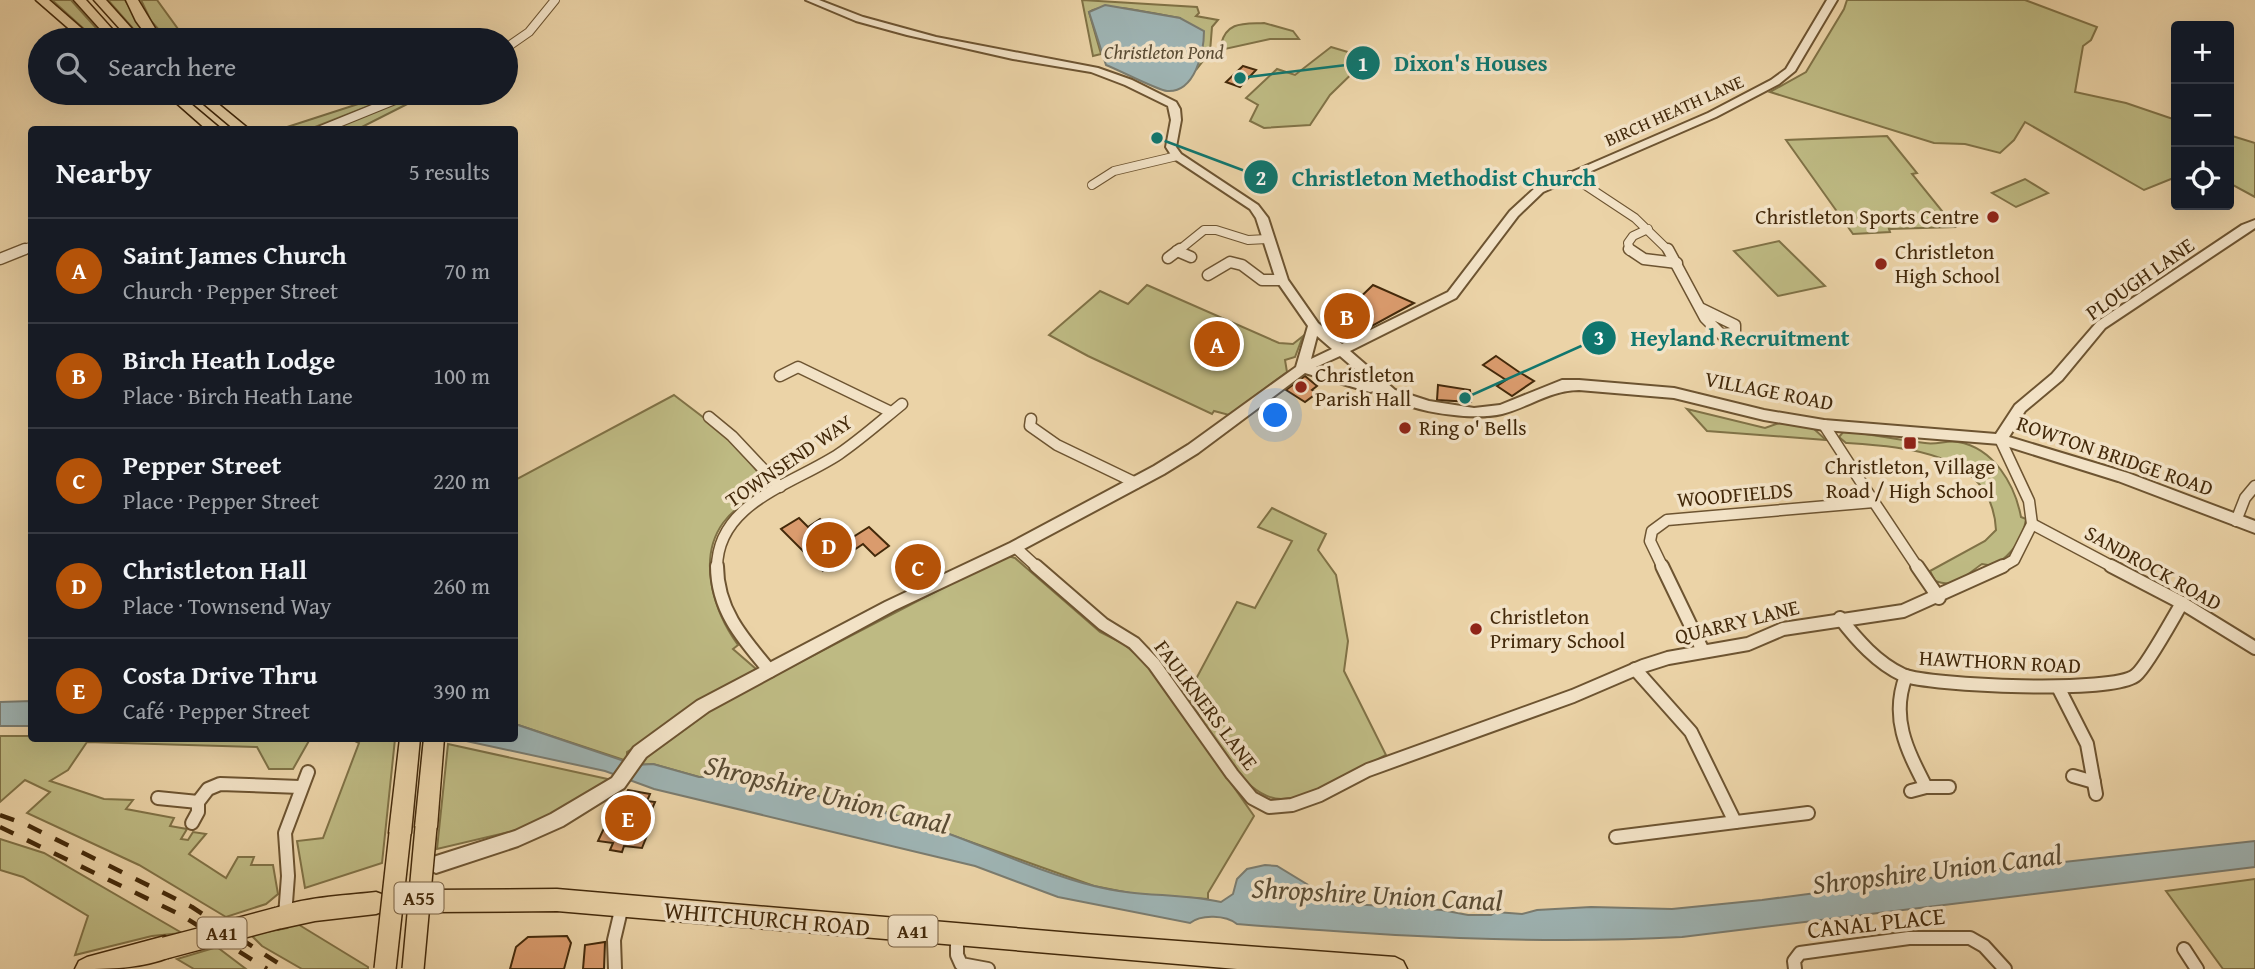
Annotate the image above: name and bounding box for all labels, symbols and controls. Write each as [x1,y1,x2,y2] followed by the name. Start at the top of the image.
[2171,21,2234,210] map controls
[2171,21,2234,84] button: +
[28,28,518,105] search box
[1104,38,1224,66] water label: Christleton Pond
[1346,41,1562,85] callout: Dixon's Houses
[1394,46,1548,79] text: Dixon's Houses
[108,47,236,86] text: Search here
[52,48,90,86] icon: search
[1358,48,1368,79] text: 1
[1600,68,1748,153] street label: BIRCH HEATH LANE
[2171,84,2234,147] button: −
[2171,147,2234,210] button: locate
[56,150,152,194] text: Nearby
[409,155,490,188] text: 5 results
[1243,155,1611,199] callout: Christleton Methodist Church
[1292,161,1597,194] text: Christleton Methodist Church
[1256,162,1266,193] text: 2
[1755,201,1979,232] place label: Christleton Sports Centre
[1985,209,2001,225] marker: Christleton Sports Centre
[2079,229,2201,328] street label: PLOUGH LANE
[123,235,347,274] text: Saint James Church
[1895,236,2000,291] place label: Christleton High School
[72,254,86,287] text: A
[444,254,490,287] text: 70 m
[1873,256,1889,272] marker: Christleton High School
[123,274,338,307] text: Church · Pepper Street
[1324,290,1370,342] pin: B
[1581,316,1863,360] callout: Heyland Recruitment
[1194,318,1240,370] pin: A
[1631,321,1850,354] text: Heyland Recruitment
[1594,322,1604,353] text: 3
[123,340,335,379] text: Birch Heath Lodge
[72,359,86,392] text: B
[433,359,490,392] text: 100 m
[1315,359,1414,414] place label: Christleton Parish Hall
[1702,363,1836,418] street label: VILLAGE ROAD
[123,379,353,412] text: Place · Birch Heath Lane
[1293,379,1309,395] marker: Christleton Parish Hall
[1258,398,1292,432] your location
[719,406,859,515] street label: TOWNSEND WAY
[2013,407,2218,504] street label: ROWTON BRIDGE ROAD
[1419,412,1526,443] place label: Ring o' Bells
[1397,420,1413,436] marker: Ring o' Bells
[1902,435,1918,451] marker: Christleton, Village Road / High School
[123,445,281,484] text: Pepper Street
[1825,451,1995,506] place label: Christleton, Village Road / High School
[72,464,86,497] text: C
[433,464,490,497] text: 220 m
[1676,474,1794,515] street label: WOODFIELDS
[123,484,319,517] text: Place · Pepper Street
[2079,517,2227,618] street label: SANDROCK ROAD
[806,519,852,571] pin: D
[895,541,941,593] pin: C
[123,550,307,589] text: Christleton Hall
[72,569,86,602] text: D
[433,569,490,602] text: 260 m
[123,589,331,622] text: Place · Townsend Way
[1671,591,1803,652] street label: QUARRY LANE
[1490,601,1625,656] place label: Christleton Primary School
[1468,621,1484,637] marker: Christleton Primary School
[1147,633,1266,777] street label: FAULKNERS LANE
[1918,642,2082,681] street label: HAWTHORN ROAD
[123,655,317,694] text: Costa Drive Thru
[73,674,85,707] text: E
[433,674,490,707] text: 390 m
[123,694,310,727] text: Café · Pepper Street
[700,743,954,844] water label: Shropshire Union Canal
[605,792,651,844] pin: E
[1810,833,2064,904] water label: Shropshire Union Canal
[1251,866,1504,921] water label: Shropshire Union Canal
[394,882,444,914] road number: A55
[662,892,872,945] street label: WHITCHURCH ROAD
[1805,898,1946,947] street label: CANAL PLACE
[888,916,937,946] road number: A41
[198,917,246,948] road number: A41

